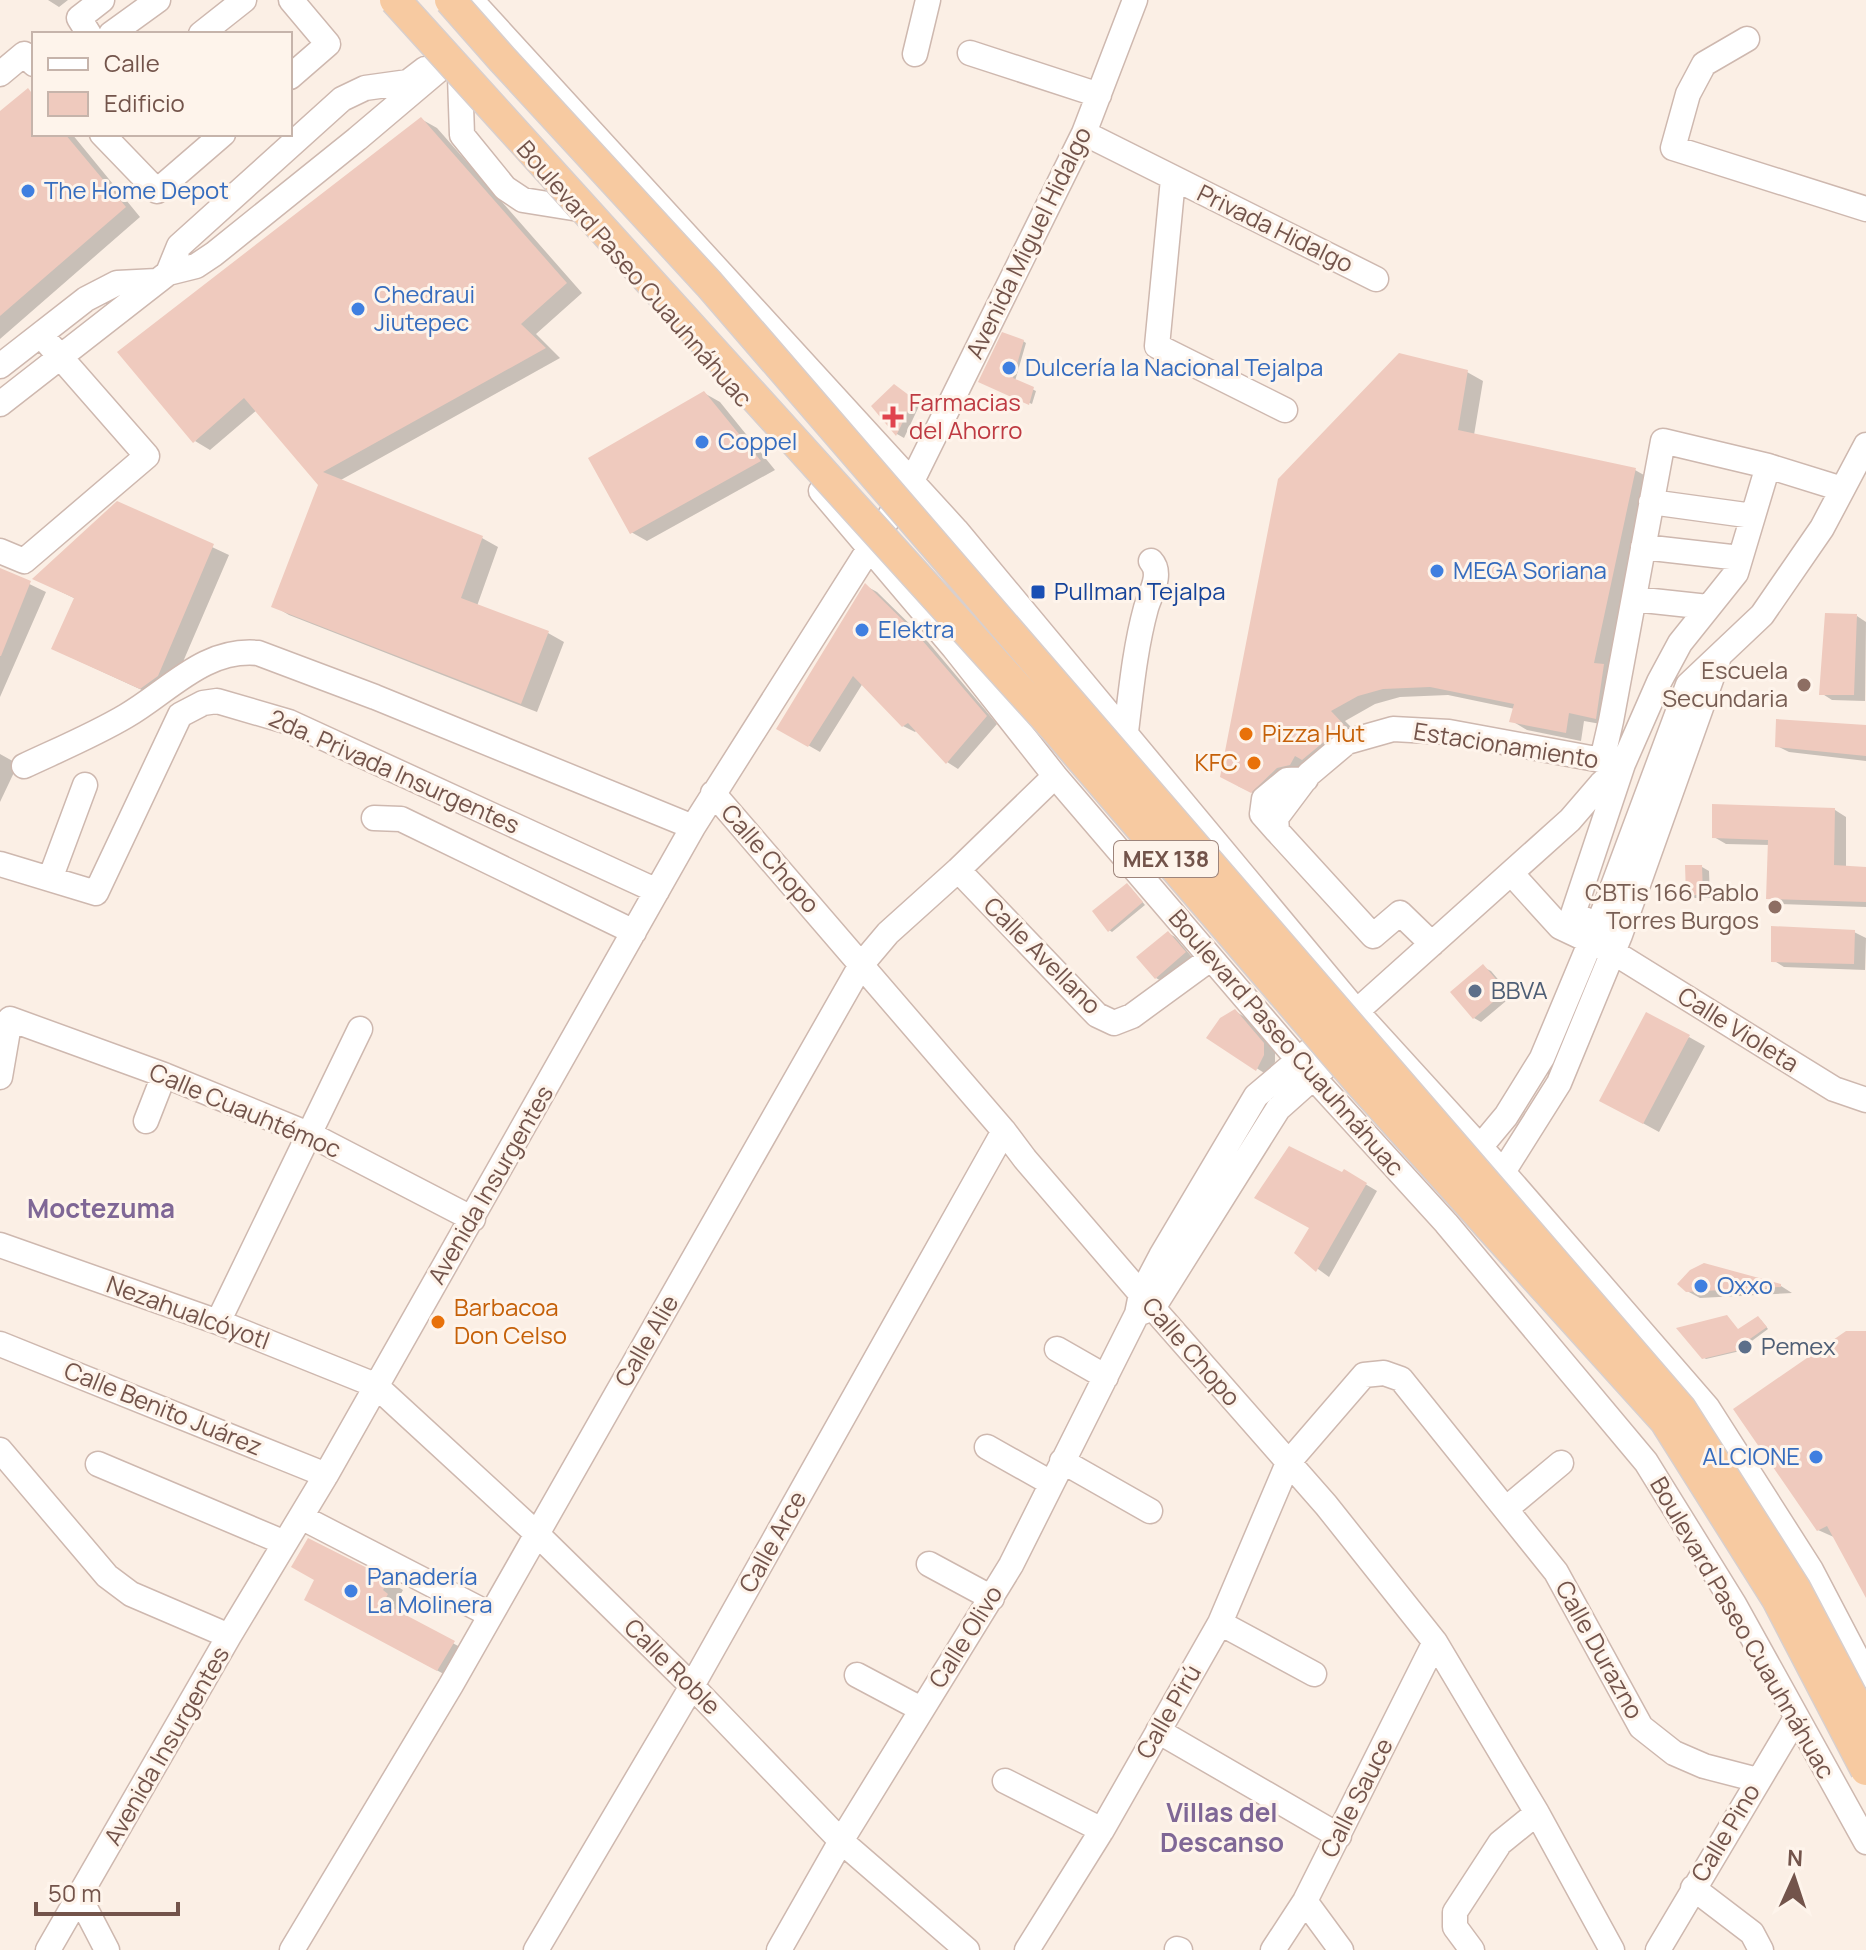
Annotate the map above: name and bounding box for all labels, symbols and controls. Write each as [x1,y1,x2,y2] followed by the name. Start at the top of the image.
[32,32,292,136] legend
[104,46,160,79] text: Calle
[104,86,185,119] text: Edificio
[957,121,1098,364] street label: Avenida Miguel Hidalgo
[510,133,760,413] street label: Boulevard Paseo Cuauhnáhuac
[44,173,229,206] place label: The Home Depot
[1192,176,1359,280] street label: Privada Hidalgo
[19,182,37,200] marker: The Home Depot
[374,277,475,338] place label: Chedraui Jiutepec
[349,300,367,318] marker: Chedraui Jiutepec
[1025,350,1323,383] place label: Dulcería la Nacional Tejalpa
[1000,359,1018,377] marker: Dulcería la Nacional Tejalpa
[909,385,1023,446] place label: Farmacias del Ahorro
[884,408,902,426] marker: Farmacias del Ahorro
[718,424,797,457] place label: Coppel
[693,433,711,451] marker: Coppel
[1453,553,1607,586] place label: MEGA Soriana
[1428,562,1446,580] marker: MEGA Soriana
[1054,574,1226,607] place label: Pullman Tejalpa
[1029,583,1047,601] marker: Pullman Tejalpa
[878,612,954,645] place label: Elektra
[853,621,871,639] marker: Elektra
[1662,653,1788,714] place label: Escuela Secundaria
[1795,676,1813,694] marker: Escuela Secundaria
[264,700,525,841] street label: 2da. Privada Insurgentes
[1411,714,1601,775] street label: Estacionamiento
[1262,716,1365,749] place label: Pizza Hut
[1237,725,1255,743] marker: Pizza Hut
[1194,745,1238,778] place label: KFC
[1245,754,1263,772] marker: KFC
[715,796,828,920] street label: Calle Chopo
[1114,841,1218,877] road number: MEX 138
[1585,875,1759,936] place label: CBTis 166 Pablo Torres Burgos
[977,889,1109,1021] street label: Calle Avellano
[1766,898,1784,916] marker: CBTis 166 Pablo Torres Burgos
[1162,902,1412,1182] street label: Boulevard Paseo Cuauhnáhuac
[1491,973,1548,1006] place label: BBVA
[1672,978,1806,1079] street label: Calle Violeta
[1466,982,1484,1000] marker: BBVA
[145,1054,346,1165] street label: Calle Cuauhtémoc
[419,1079,560,1290] street label: Avenida Insurgentes
[27,1190,175,1226] district label: Moctezuma
[102,1267,275,1356] street label: Nezahualcóyotl
[1717,1268,1773,1301] place label: Oxxo
[1692,1277,1710,1295] marker: Oxxo
[606,1288,685,1392] street label: Calle Alie
[1136,1289,1249,1413] street label: Calle Chopo
[454,1290,567,1351] place label: Barbacoa Don Celso
[429,1313,447,1331] marker: Barbacoa Don Celso
[1761,1329,1836,1362] place label: Pemex
[1736,1338,1754,1356] marker: Pemex
[60,1353,267,1462] street label: Calle Benito Juárez
[1702,1439,1800,1472] place label: ALCIONE
[1807,1448,1825,1466] marker: ALCIONE
[1643,1470,1843,1784] street label: Boulevard Paseo Cuauhnáhuac
[730,1485,813,1598] street label: Calle Arce
[367,1559,493,1620] place label: Panadería La Molinera
[1549,1574,1652,1724] street label: Calle Durazno
[920,1579,1009,1694] street label: Calle Olivo
[342,1582,360,1600] marker: Panadería La Molinera
[618,1611,728,1721] street label: Calle Roble
[95,1640,236,1851] street label: Avenida Insurgentes
[1128,1658,1208,1764] street label: Calle Pirú
[1311,1732,1400,1863] street label: Calle Sauce
[1682,1777,1767,1887] street label: Calle Pino
[1160,1794,1284,1860] district label: Villas del Descanso
[1754,1838,1834,1918] north arrow
[1786,1843,1804,1873] text: N
[36,1866,178,1916] scale bar
[48,1876,102,1909] text: 50 m

